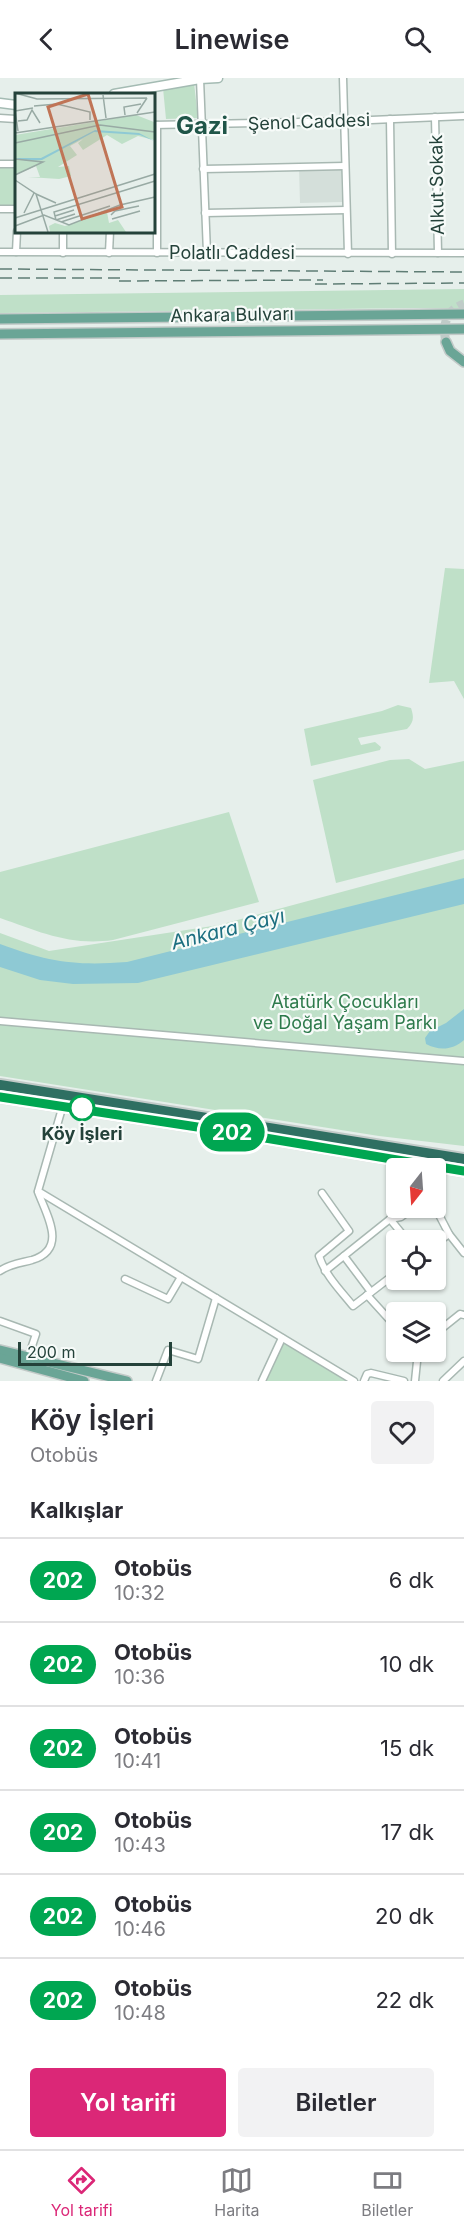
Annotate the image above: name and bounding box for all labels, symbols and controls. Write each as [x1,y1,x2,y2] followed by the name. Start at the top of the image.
[30,23,63,56] icon: back
[175,23,289,56] text: Linewise
[401,23,434,56] icon: search
[15,93,154,232] inset map
[247,109,371,134] street label: Şenol Caddesi
[176,111,228,140] district label: Gazi
[425,134,448,235] street label: Alkut Sokak
[169,242,295,263] street label: Polatlı Caddesi
[170,303,294,326] street label: Ankara Bulvarı
[168,903,287,955] water label: Ankara Çayı
[253,991,437,1033] park label: Atatürk Çocukları ve Doğal Yaşam Parkı
[69,1095,95,1121] marker: Köy İşleri
[198,1112,266,1152] line badge: 202
[212,1120,252,1145] text: 202
[41,1123,123,1144] place label: Köy İşleri
[386,1158,446,1218] north arrow
[386,1158,446,1362] map controls
[386,1230,446,1290] button: locate
[386,1302,446,1362] button: layers
[18,1339,172,1366] scale bar
[27,1342,75,1362] text: 200 m
[371,1401,434,1464] button: heart
[30,1403,154,1437] text: Köy İşleri
[30,1443,98,1467] text: Otobüs
[30,1497,123,1523] text: Kalkışlar
[114,1555,192,1581] text: Otobüs
[389,1567,434,1593] text: 6 dk
[43,1568,83,1593] text: 202
[114,1581,165,1605] text: 10:32
[114,1639,192,1665] text: Otobüs
[379,1651,434,1677] text: 10 dk
[43,1652,83,1677] text: 202
[114,1665,165,1689] text: 10:36
[114,1723,192,1749] text: Otobüs
[380,1735,434,1761] text: 15 dk
[43,1736,83,1761] text: 202
[114,1749,161,1773] text: 10:41
[114,1807,192,1833] text: Otobüs
[381,1819,434,1845] text: 17 dk
[43,1820,83,1845] text: 202
[114,1833,166,1857] text: 10:43
[114,1891,192,1917] text: Otobüs
[375,1903,434,1929] text: 20 dk
[43,1904,83,1929] text: 202
[114,1917,166,1941] text: 10:46
[114,1975,192,2001] text: Otobüs
[375,1987,434,2013] text: 22 dk
[43,1988,83,2013] text: 202
[114,2001,166,2025] text: 10:48
[30,2068,226,2137] button: Yol tarifi
[238,2068,434,2137] button: Biletler
[51,2164,113,2220] tab: Yol tarifi
[214,2164,260,2220] tab: Harita
[361,2164,413,2220] tab: Biletler

